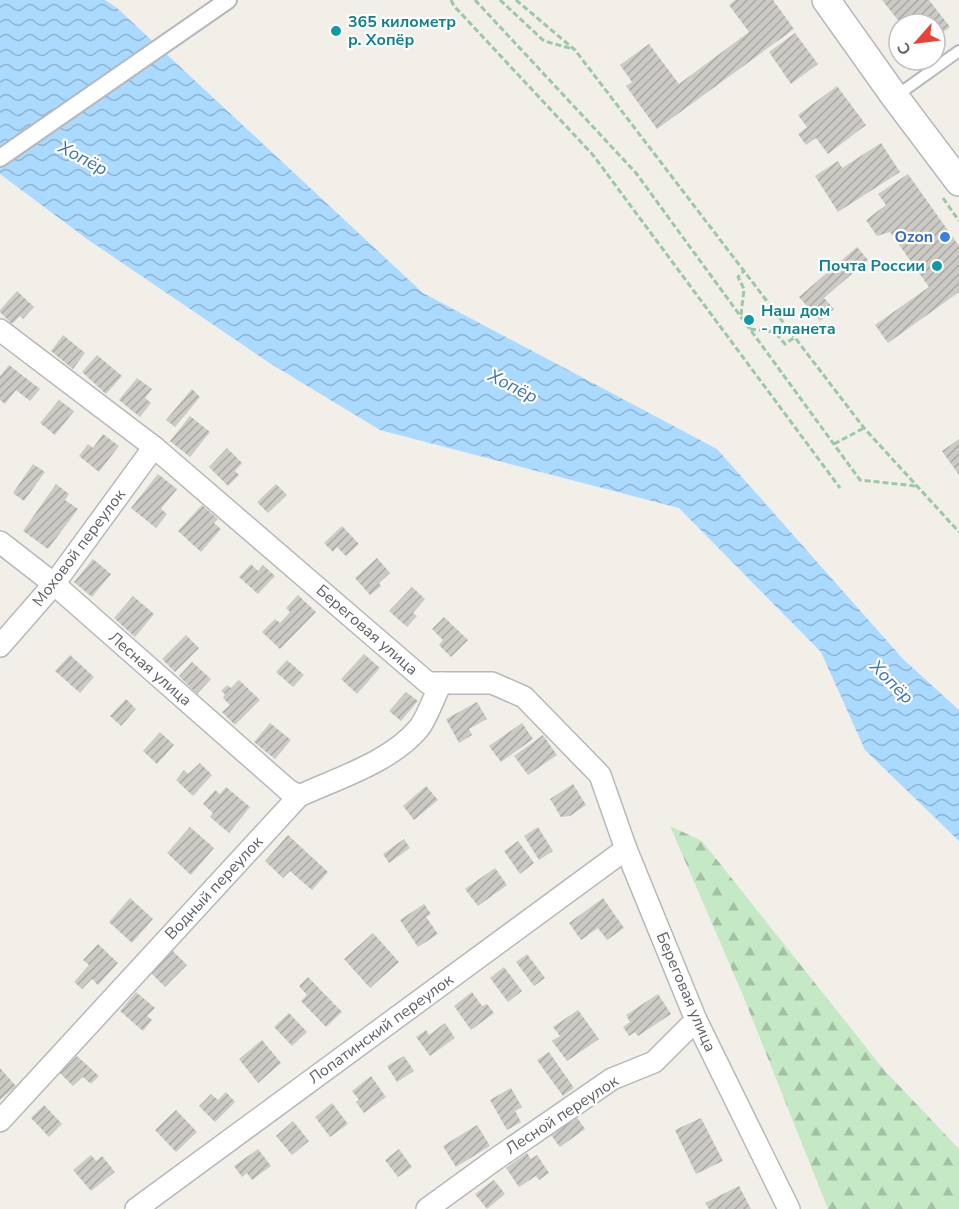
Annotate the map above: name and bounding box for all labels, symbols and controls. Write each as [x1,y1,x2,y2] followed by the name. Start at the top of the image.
[348,11,456,51] place label: 365 километр р. Хопёр
[887,12,947,72] north arrow
[329,24,343,38] marker: 365 километр р. Хопёр
[892,38,917,59] text: С
[53,135,112,181] water label: Хопёр
[894,226,933,248] place label: Ozon
[938,230,952,244] marker: Ozon
[819,255,925,277] place label: Почта России
[930,259,944,273] marker: Почта России
[761,300,836,340] place label: Наш дом - планета
[742,313,756,327] marker: Наш дом - планета
[483,363,542,409] water label: Хопёр
[28,484,131,611] street label: Моховой переулок
[311,580,423,680] street label: Береговая улица
[104,627,196,711] street label: Лесная улица
[864,654,919,709] water label: Хопёр
[160,831,268,945] street label: Водный переулок
[651,929,721,1055] street label: Береговая улица
[304,969,458,1089] street label: Лопатинский переулок
[501,1070,623,1160] street label: Лесной переулок

